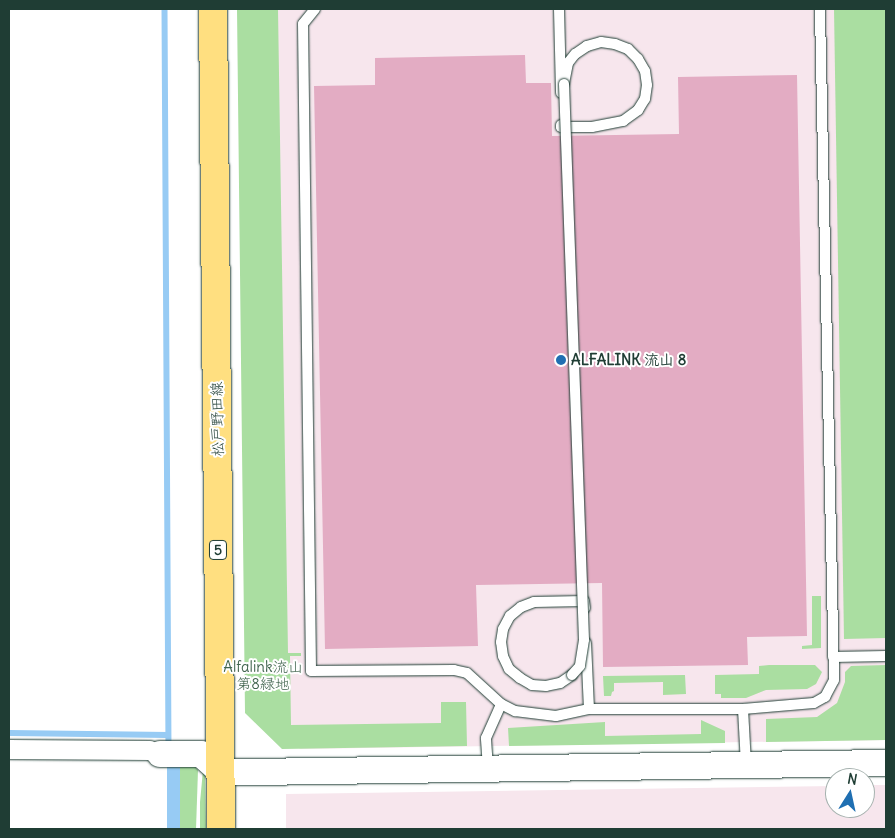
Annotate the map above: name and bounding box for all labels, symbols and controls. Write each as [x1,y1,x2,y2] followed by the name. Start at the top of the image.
[571,351,686,369] place label: ALFALINK 流山 8
[555,354,567,366] marker: ALFALINK 流山 8
[207,381,227,457] street label: 松戸野田線
[208,538,228,562] road number: 5
[223,657,303,692] park label: Alfalink流山 第8緑地
[825,768,875,818] north arrow
[846,770,859,789] text: N

